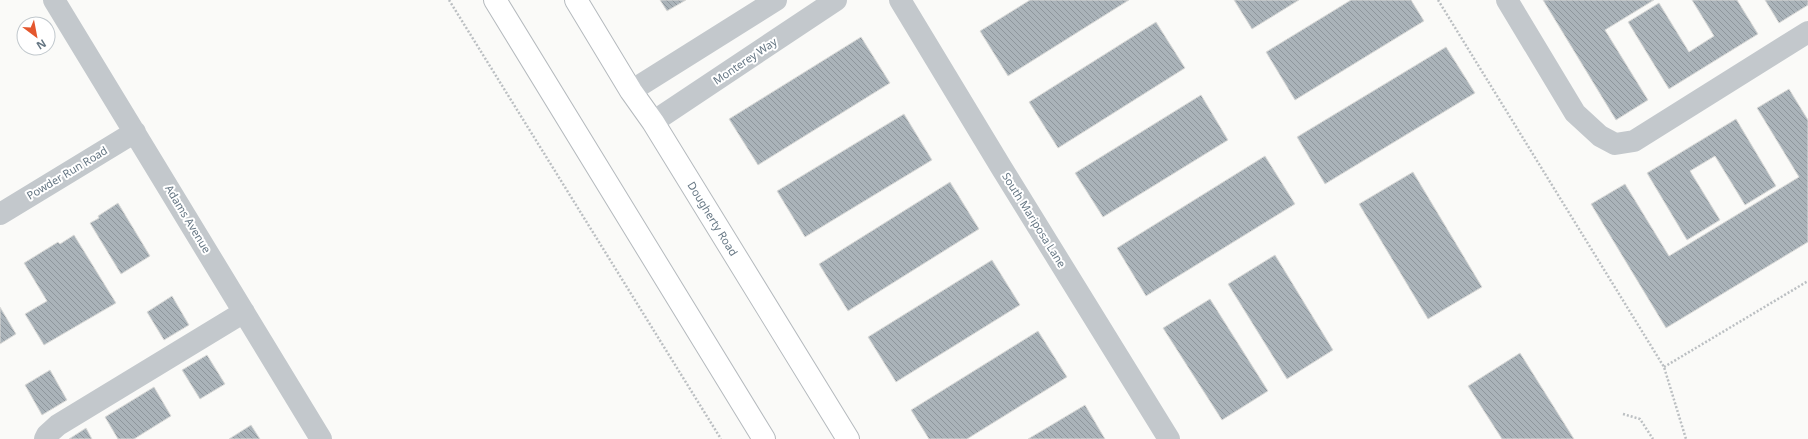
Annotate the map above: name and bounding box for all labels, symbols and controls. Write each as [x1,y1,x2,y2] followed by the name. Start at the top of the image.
[16,16,56,56] north arrow
[710,33,780,88] street label: Monterey Way
[34,36,49,54] text: N
[24,142,110,203] street label: Powder Run Road
[999,169,1070,270] street label: South Mariposa Lane
[684,179,742,259] street label: Dougherty Road
[162,182,215,256] street label: Adams Avenue

